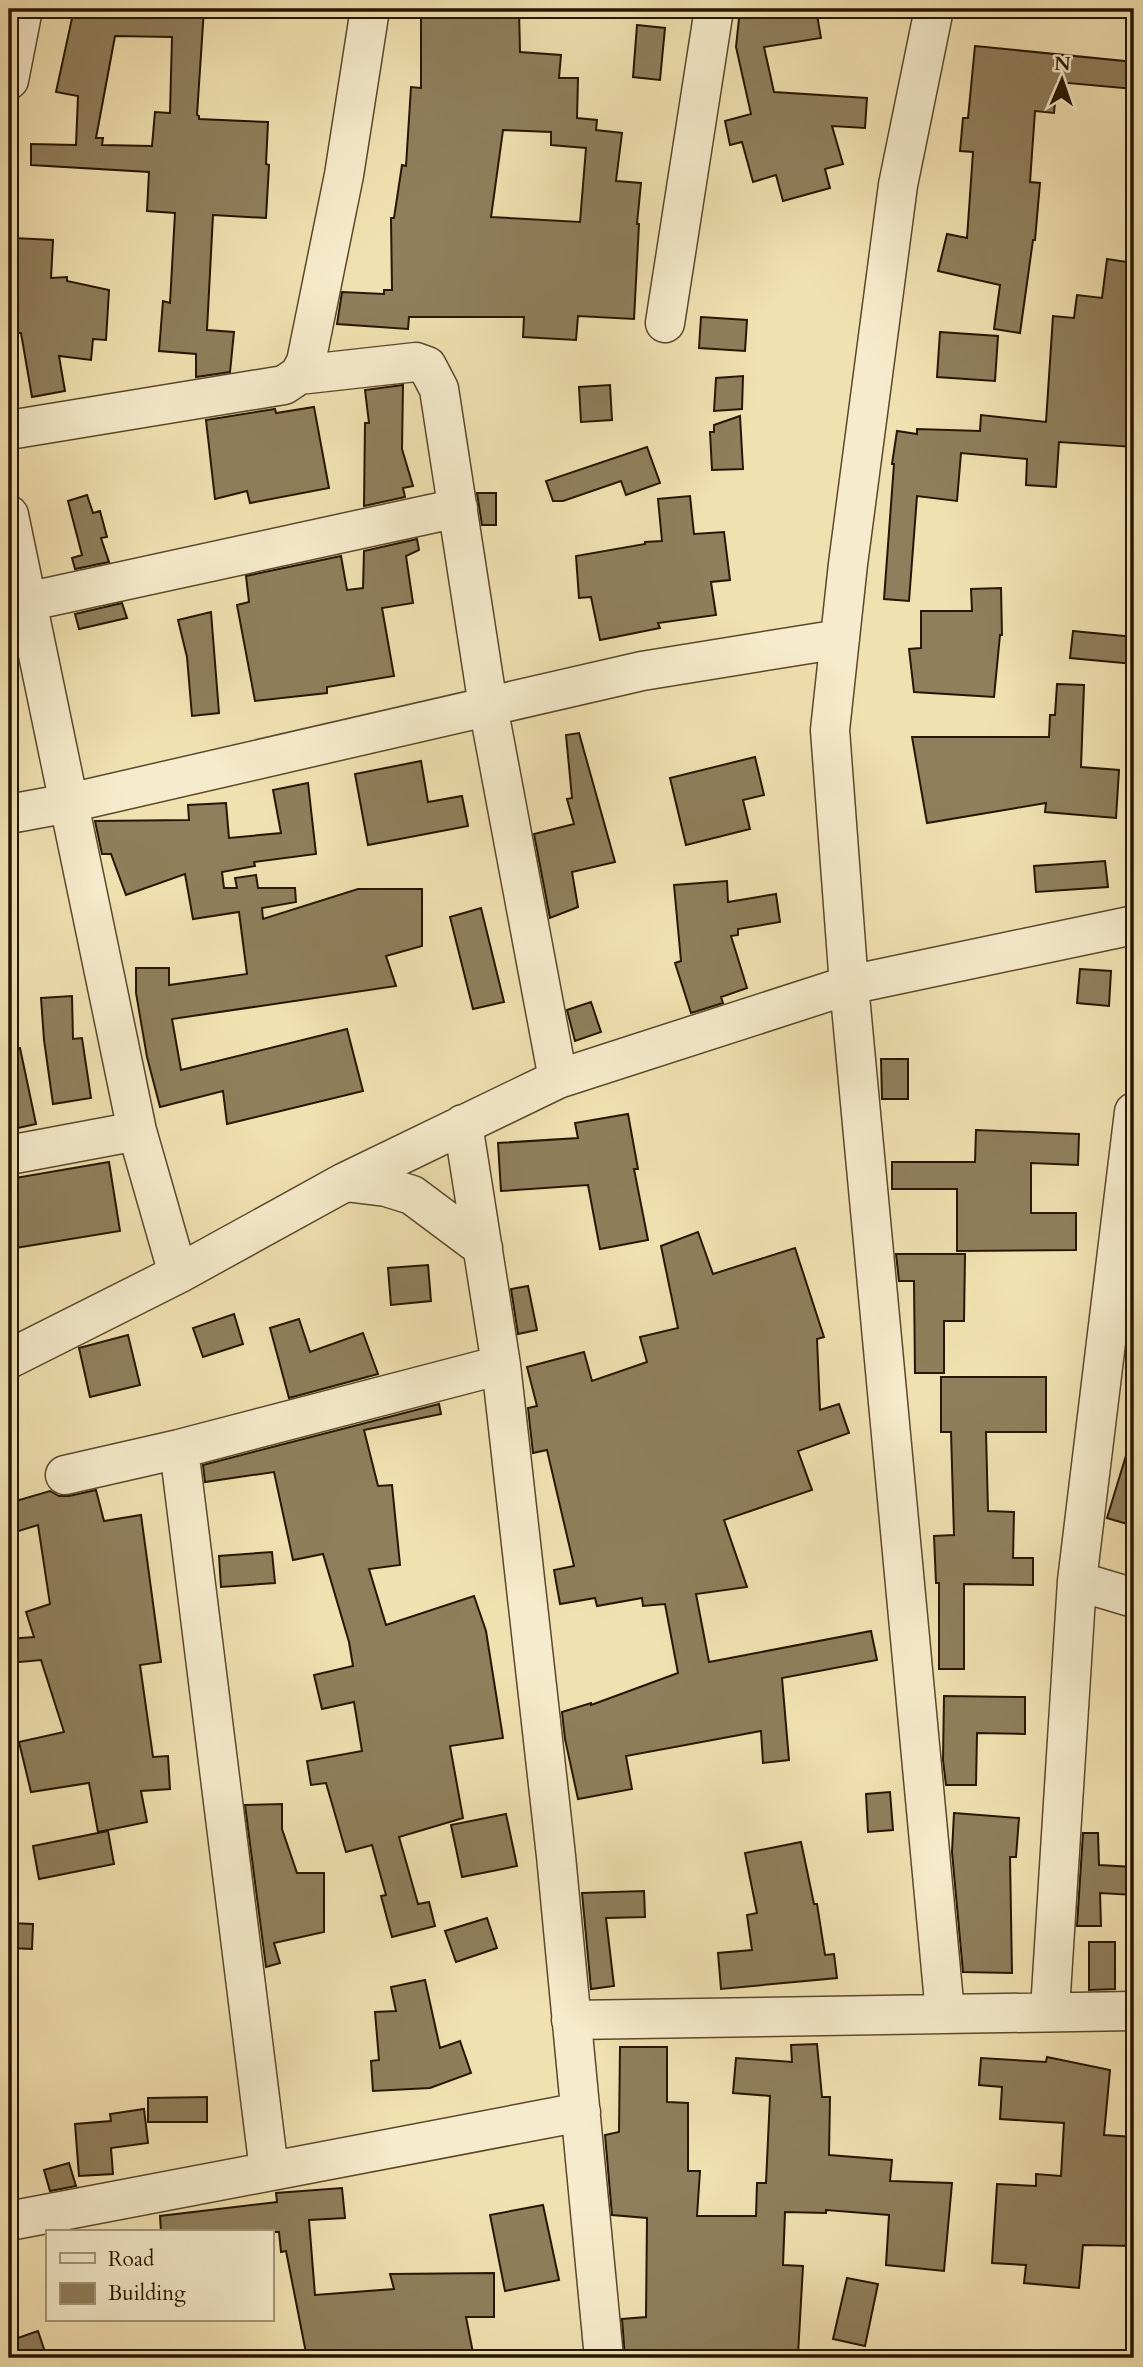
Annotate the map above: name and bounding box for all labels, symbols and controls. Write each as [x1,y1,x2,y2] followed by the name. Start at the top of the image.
[1028,46,1098,116] north arrow
[1054,51,1072,77] text: N
[46,2230,273,2322] legend
[108,2245,154,2274] text: Road
[108,2279,186,2308] text: Building

